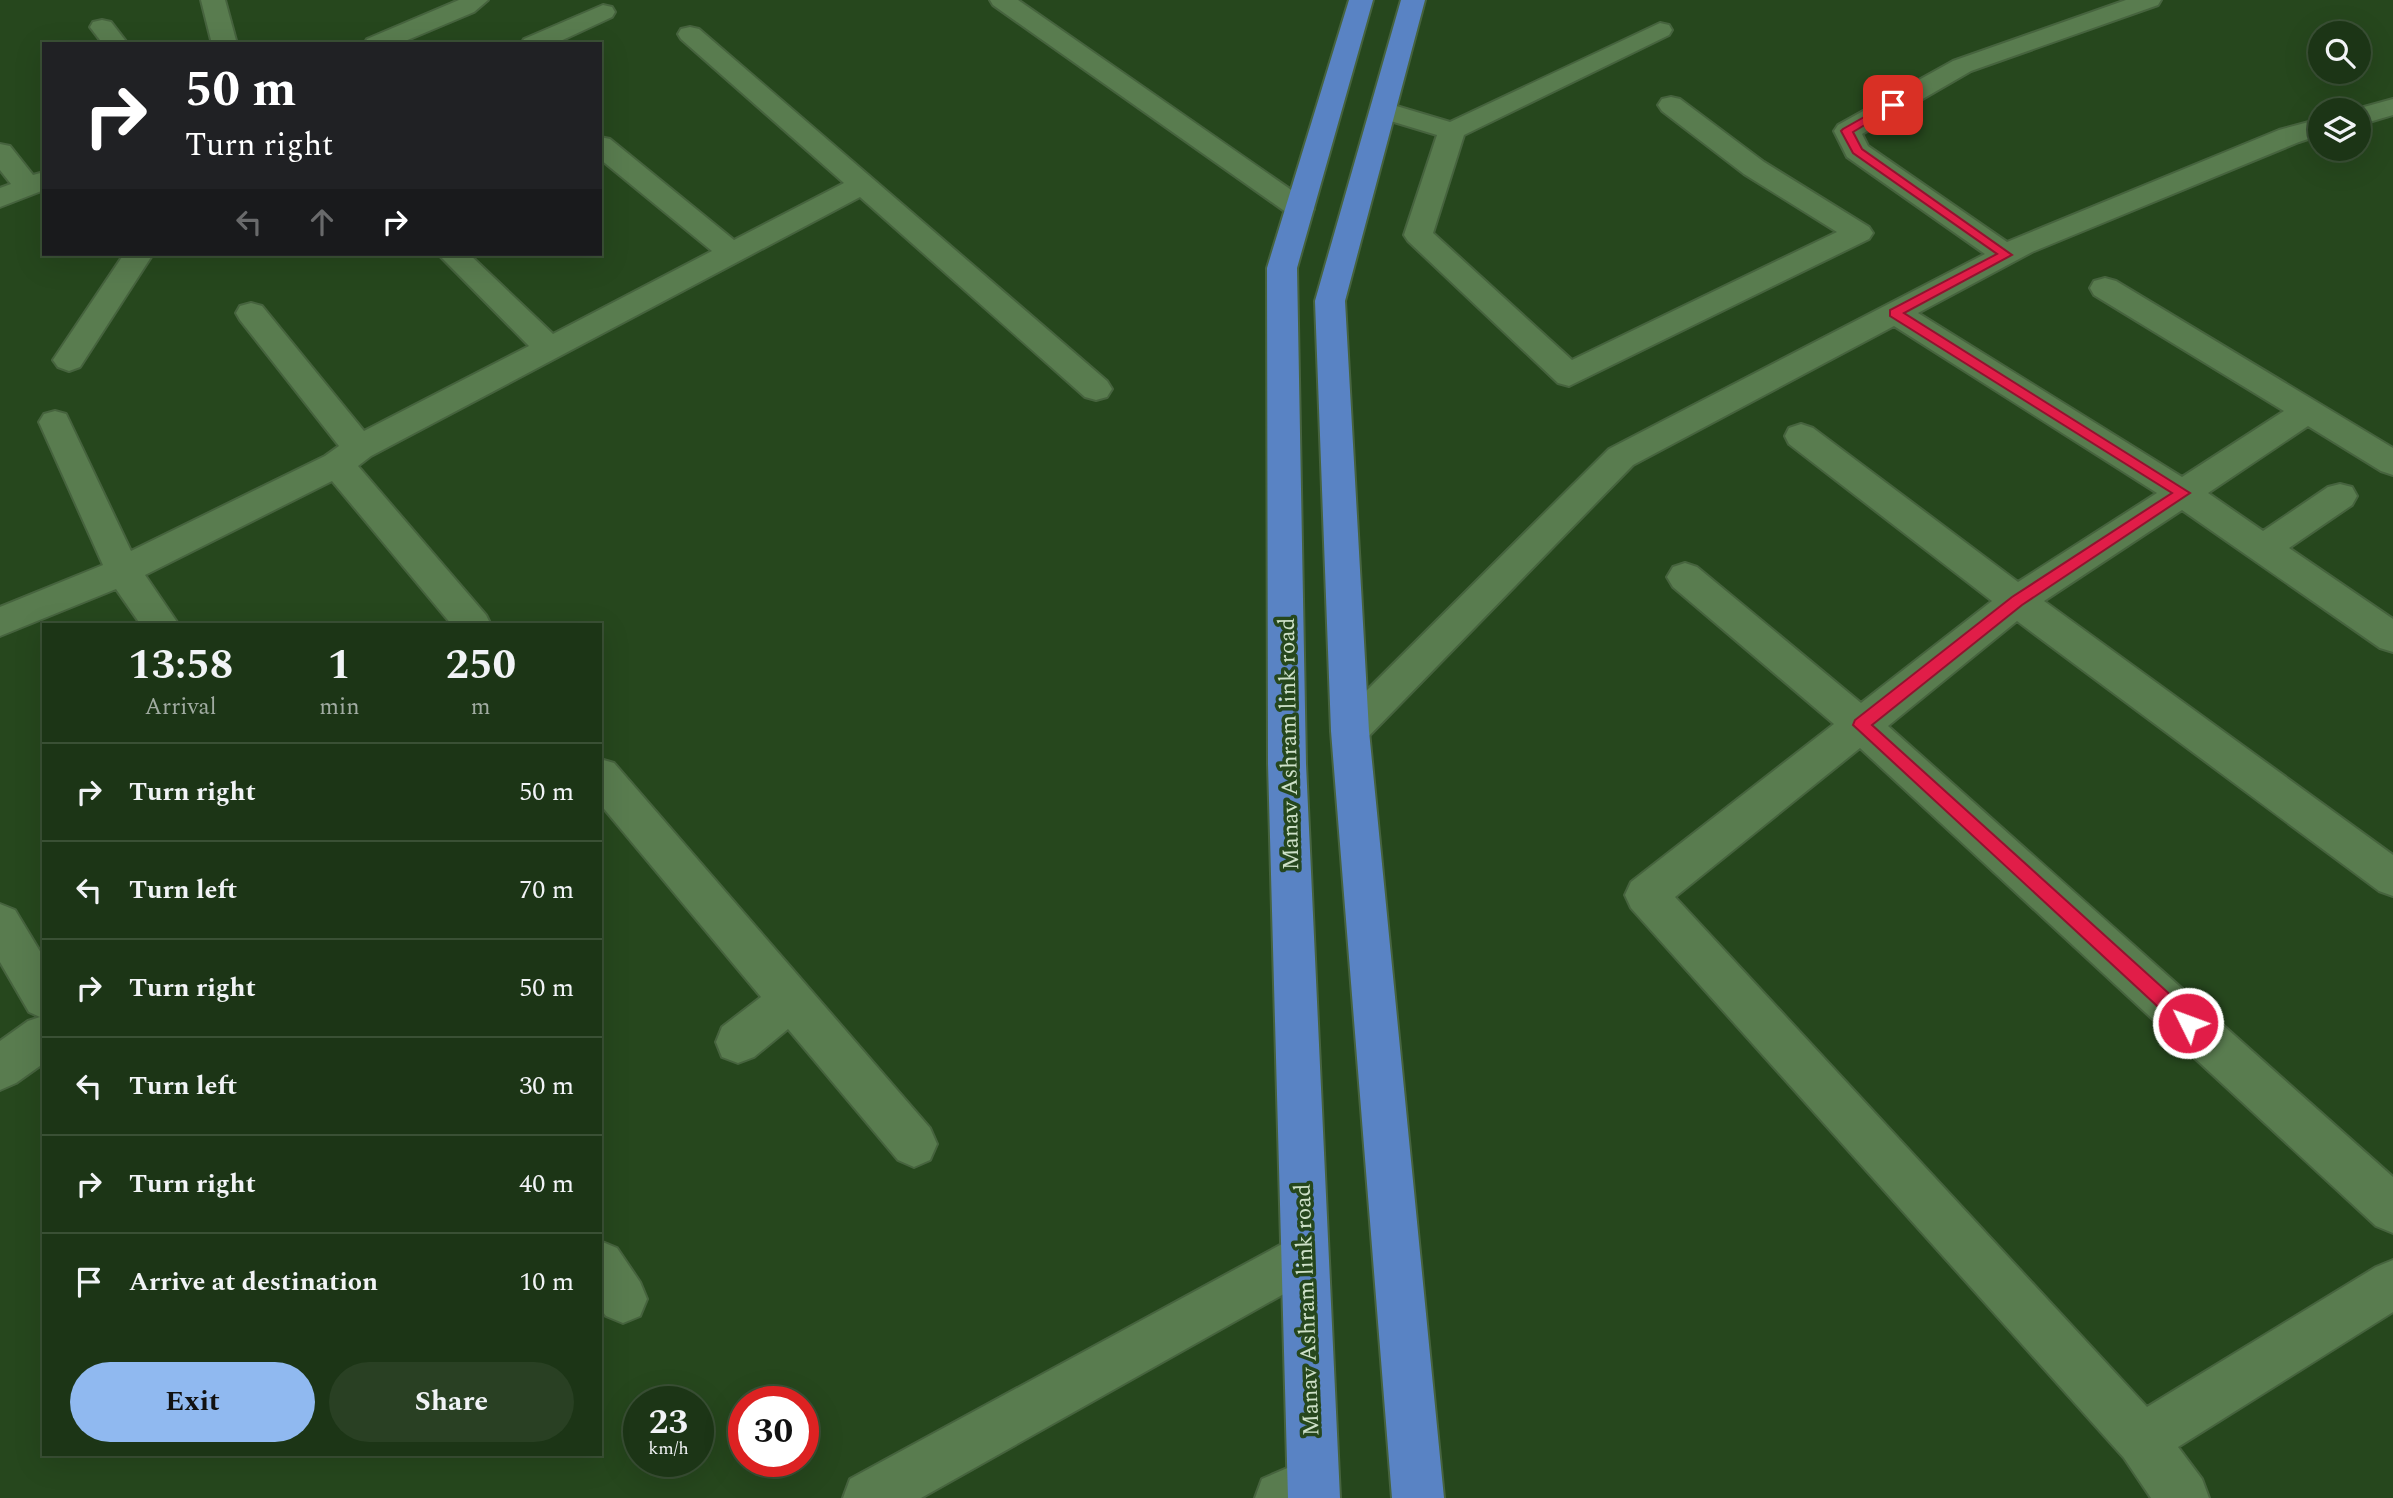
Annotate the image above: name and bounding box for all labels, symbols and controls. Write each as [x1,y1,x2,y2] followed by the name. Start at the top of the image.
[2308,21,2371,161] map controls
[2308,21,2371,84] button: search
[185,53,296,128] text: 50 m
[70,70,161,161] icon: right
[1863,75,1923,135] pin
[1874,86,1912,124] icon: arrive
[2308,98,2371,161] button: layers
[185,121,333,170] text: Turn right
[230,203,268,241] icon: left
[303,203,341,241] icon: ahead
[376,203,414,241] icon: right
[1270,617,1309,871] street label: Manav Ashram link road
[128,634,233,697] text: 13:58
[328,634,351,697] text: 1
[445,634,516,697] text: 250
[145,690,216,725] text: Arrival
[319,690,360,725] text: min
[471,690,491,725] text: m
[129,772,256,812] text: Turn right
[519,772,574,812] text: 50 m
[70,773,108,811] icon: right
[129,870,237,910] text: Turn left
[519,870,574,910] text: 70 m
[70,871,108,909] icon: left
[129,968,256,1008] text: Turn right
[519,968,574,1008] text: 50 m
[70,969,108,1007] icon: right
[2151,986,2225,1060] position arrow
[129,1066,237,1106] text: Turn left
[519,1066,574,1106] text: 30 m
[70,1067,108,1105] icon: left
[129,1164,256,1204] text: Turn right
[519,1164,574,1204] text: 40 m
[70,1165,108,1203] icon: right
[1286,1183,1329,1437] street label: Manav Ashram link road
[129,1262,378,1302] text: Arrive at destination
[519,1262,574,1302] text: 10 m
[70,1263,108,1301] icon: arrive
[70,1362,315,1442] button: Exit
[329,1362,574,1442] button: Share
[728,1386,819,1477] speed limit sign: 30
[649,1396,688,1449] text: 23
[648,1435,689,1462] text: km/h

